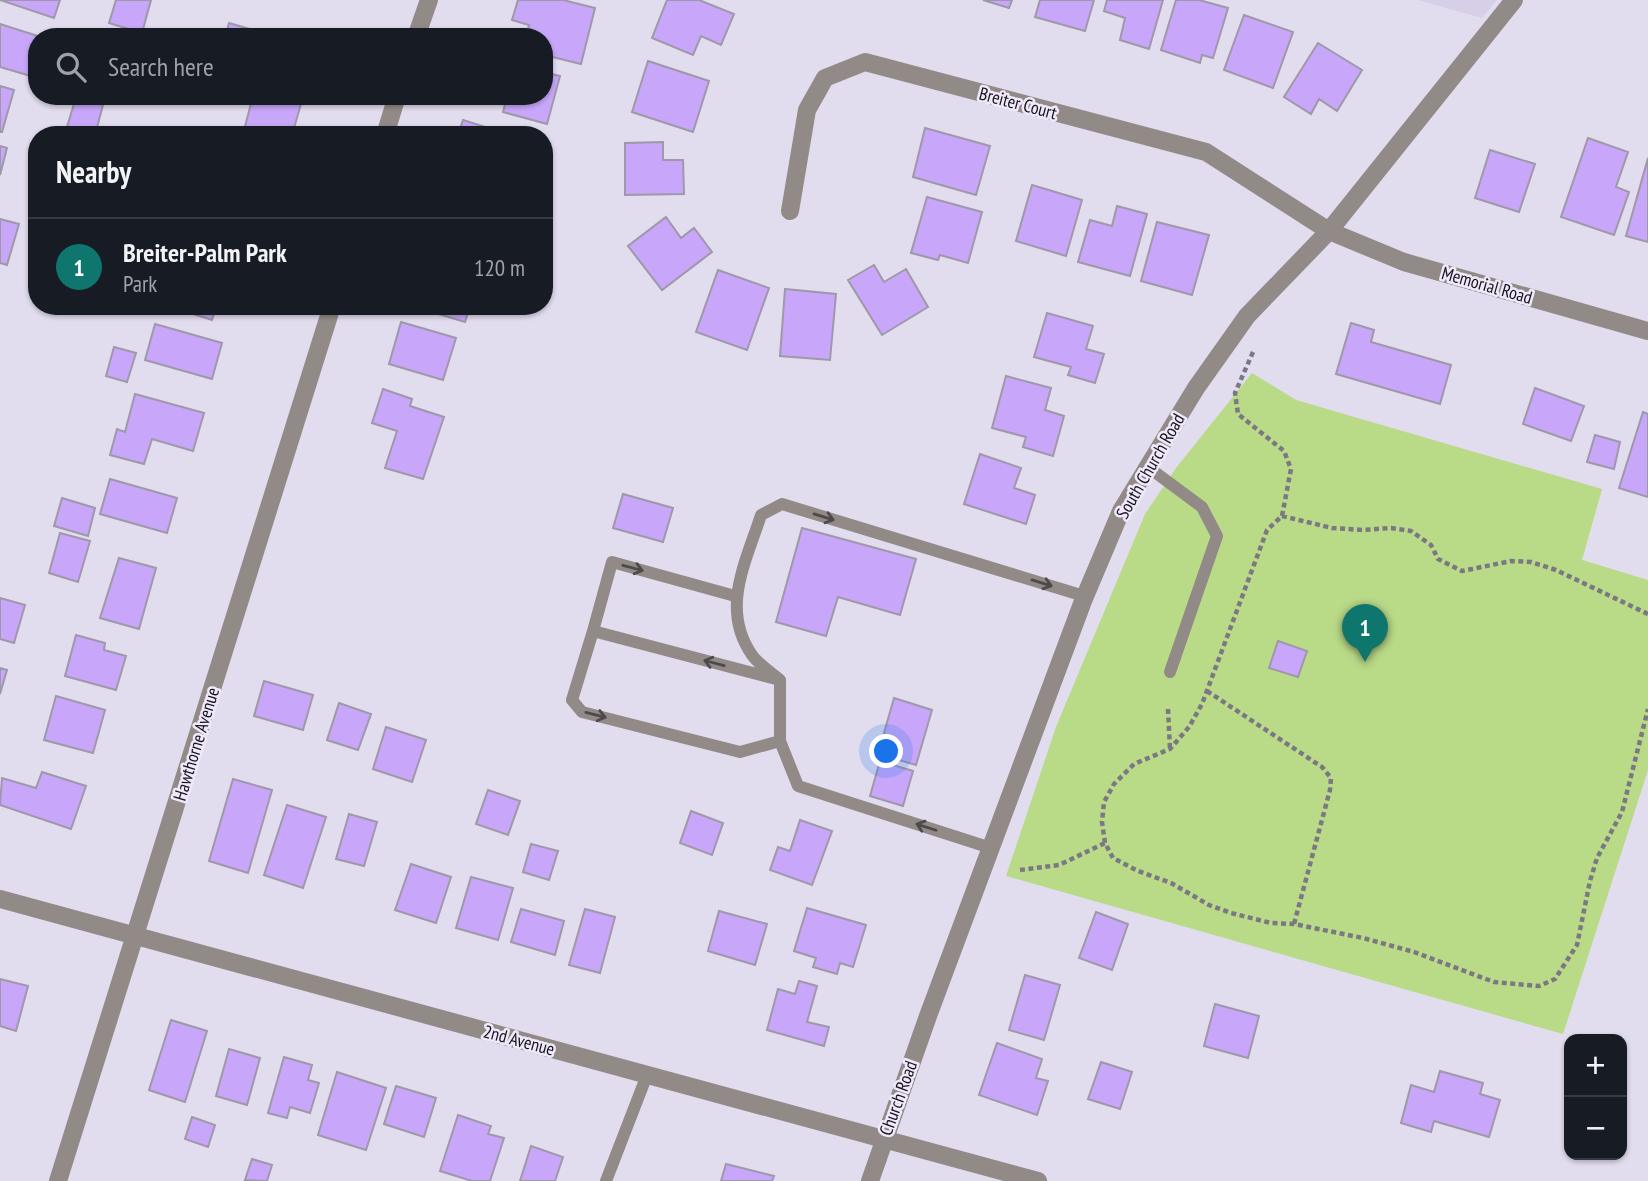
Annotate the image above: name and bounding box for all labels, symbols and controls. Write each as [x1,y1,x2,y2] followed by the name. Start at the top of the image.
[28,28,553,105] search box
[52,48,90,86] icon: search
[108,50,214,83] text: Search here
[977,82,1059,124] street label: Breiter Court
[56,152,131,191] text: Nearby
[123,236,287,269] text: Breiter-Palm Park
[74,253,85,282] text: 1
[474,253,525,282] text: 120 m
[1439,261,1535,309] street label: Memorial Road
[123,269,157,298] text: Park
[1111,409,1189,523] street label: South Church Road
[813,511,835,524] one-way arrow
[621,562,643,575] one-way arrow
[1030,578,1052,590] one-way arrow
[1342,604,1388,662] pin: 1
[703,656,726,669] one-way arrow
[168,685,224,803] street label: Hawthorne Avenue
[584,709,607,722] one-way arrow
[869,734,903,768] your location
[915,820,937,832] one-way arrow
[481,1019,557,1061] street label: 2nd Avenue
[1564,1034,1627,1160] map controls
[1564,1034,1627,1097] button: +
[874,1058,922,1138] street label: Church Road
[1564,1097,1627,1160] button: −

